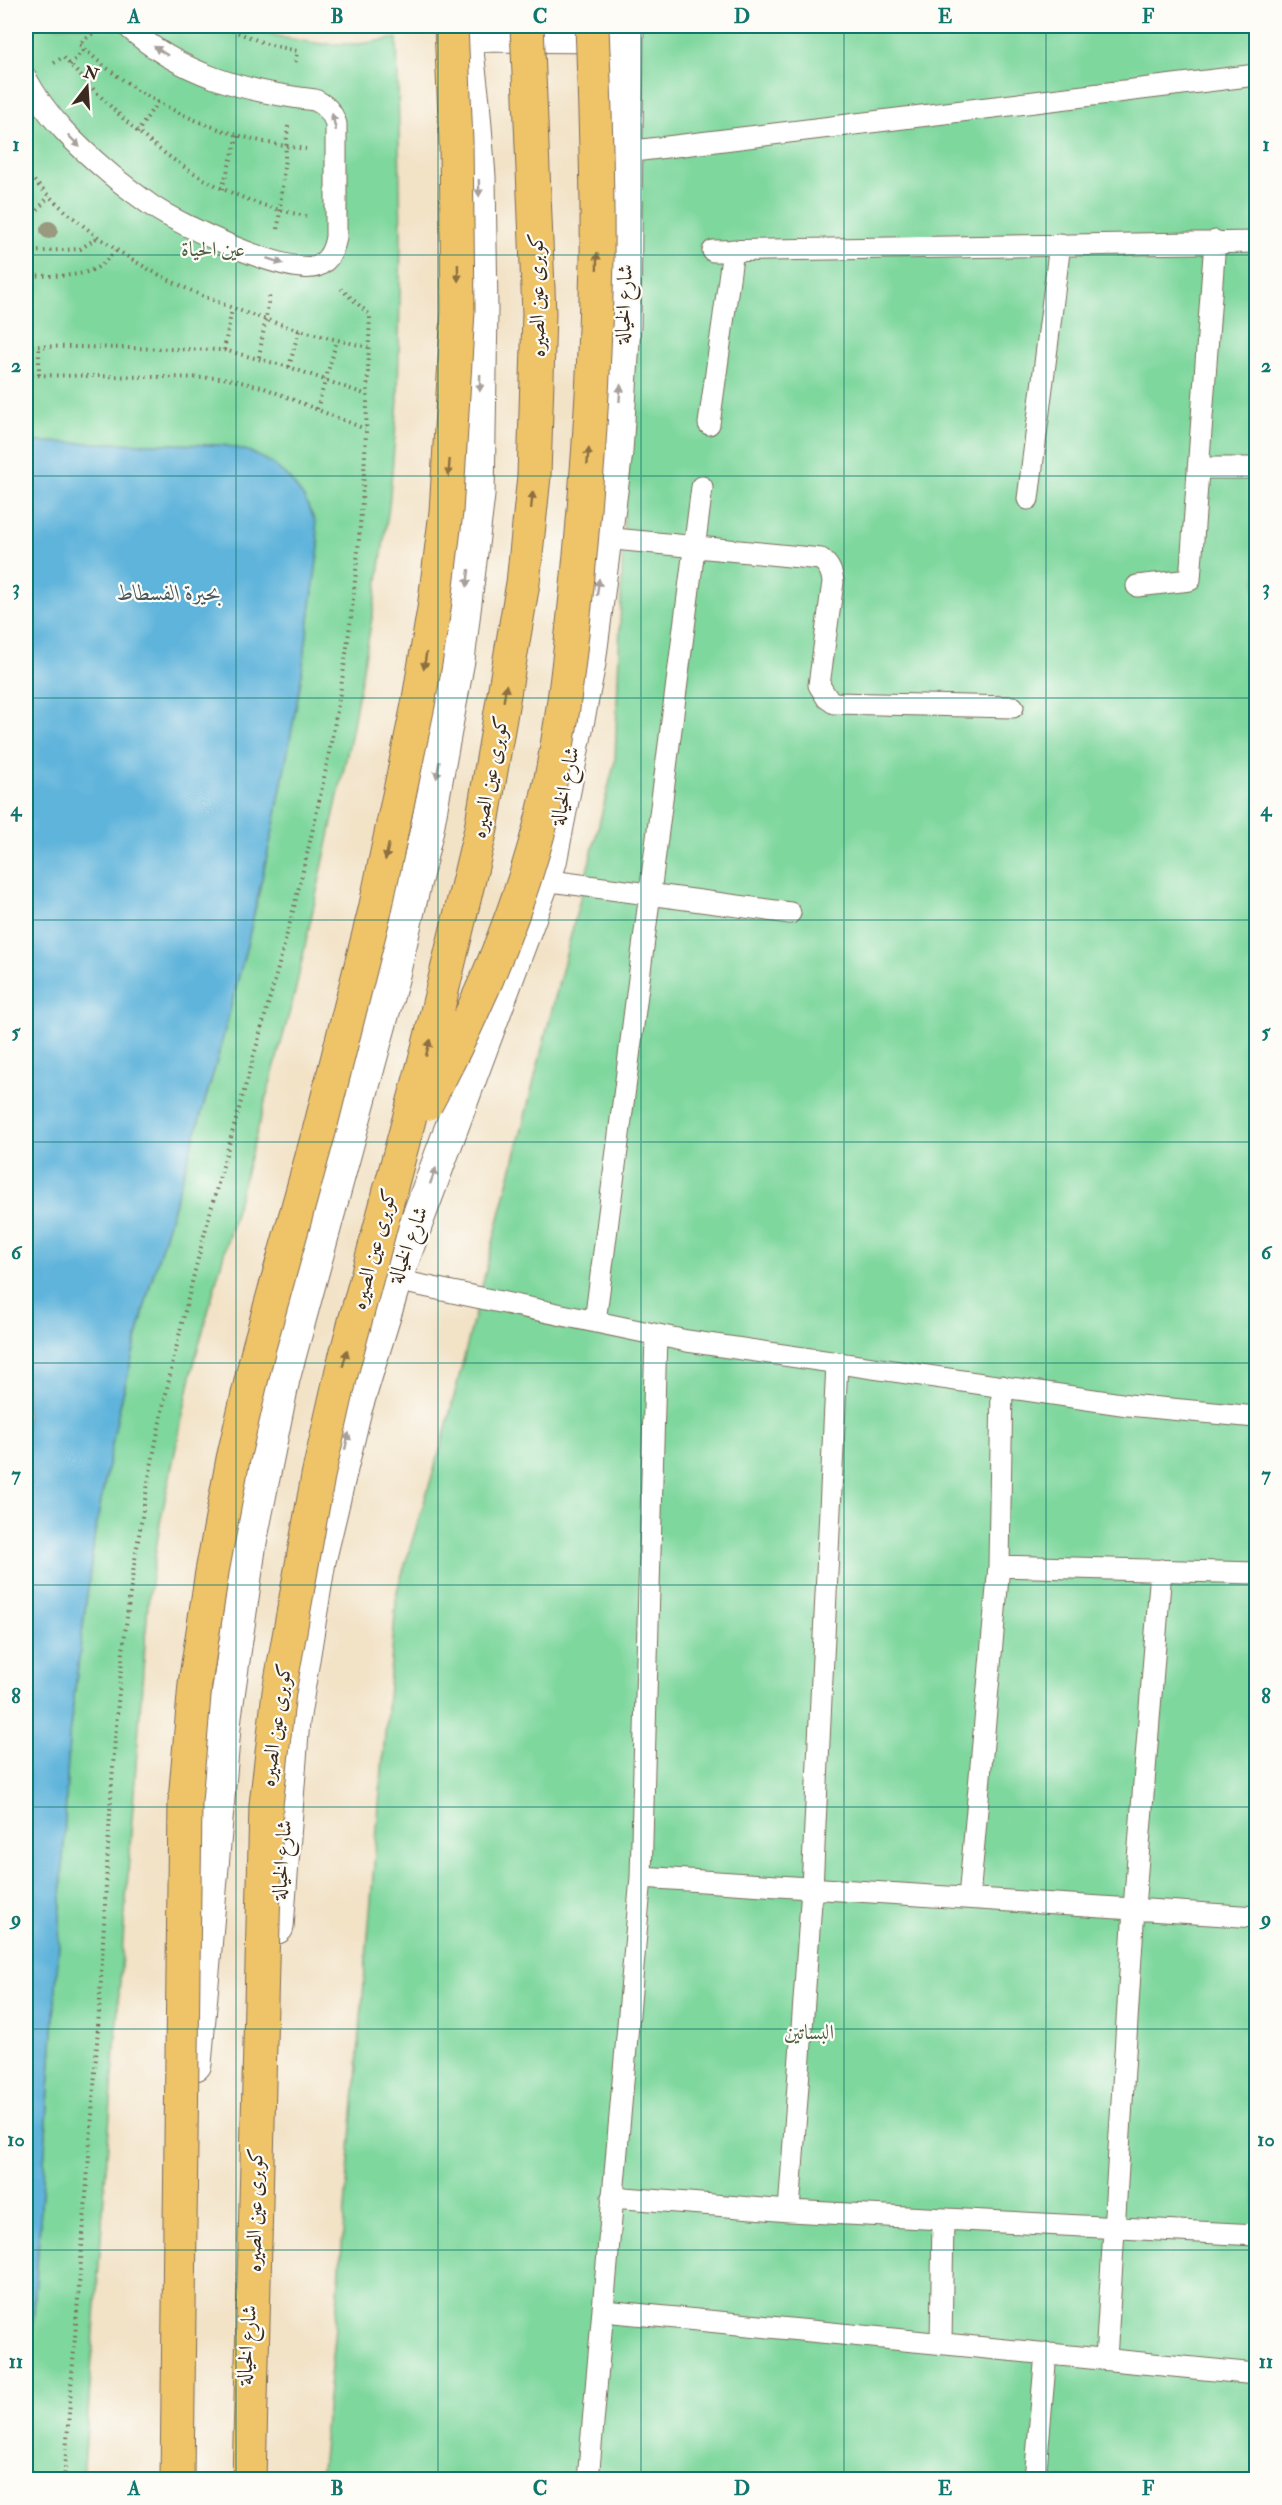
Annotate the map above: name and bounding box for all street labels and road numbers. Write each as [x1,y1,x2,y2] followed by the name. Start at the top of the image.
[522,233,552,357] street label: كوبرى عين الصيره
[609,264,643,346] street label: شارع الخيالة
[465,713,515,841] street label: كوبرى عين الصيره
[544,744,590,830] street label: شارع الخيالة
[345,1185,403,1313] street label: كوبرى عين الصيره
[381,1203,438,1290] street label: شارع الخيالة
[254,1661,298,1789] street label: كوبرى عين الصيره
[266,1819,302,1902] street label: شارع الخيالة
[240,2148,270,2272] street label: كوبرى عين الصيره
[231,2304,267,2387] street label: شارع الخيالة

